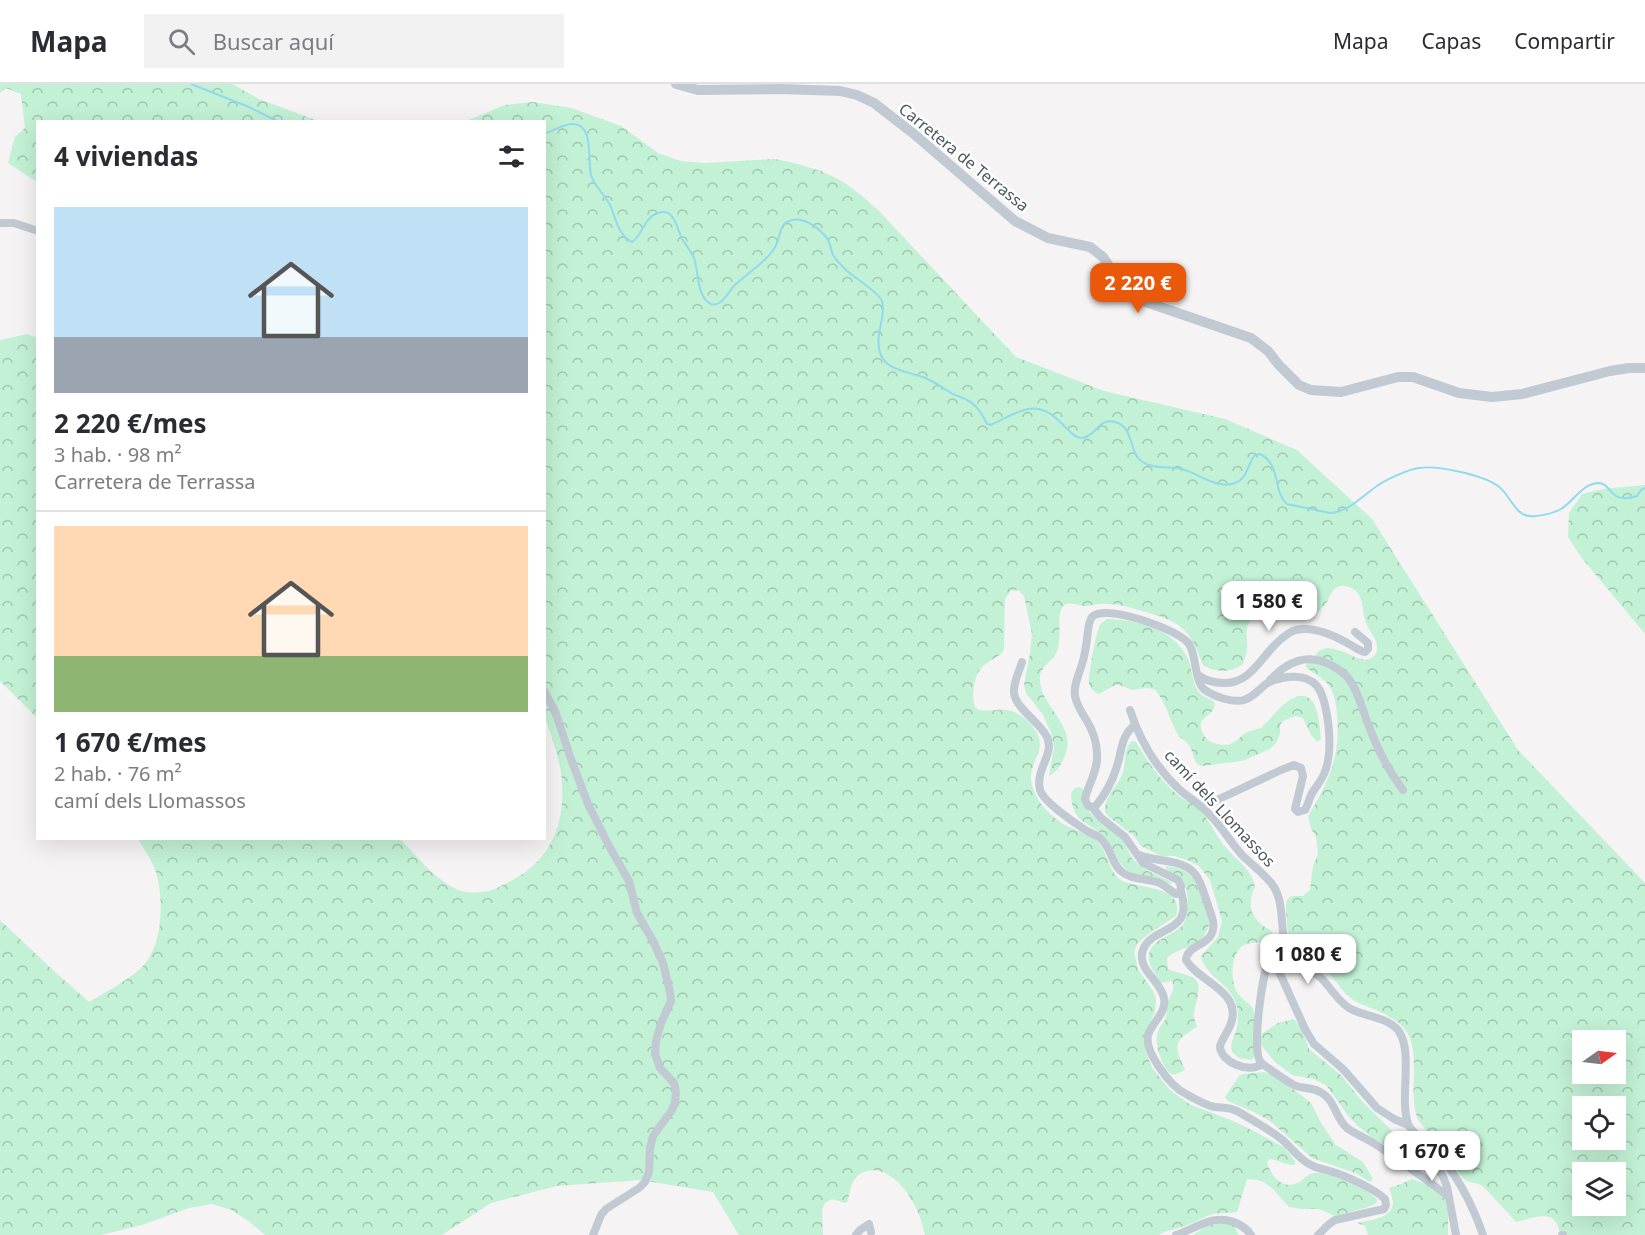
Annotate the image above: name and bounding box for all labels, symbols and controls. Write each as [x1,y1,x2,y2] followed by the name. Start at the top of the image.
[144,14,564,68] search box
[30,22,108,60] text: Mapa
[165,25,198,58] icon: search
[213,26,334,56] text: Buscar aquí
[1333,27,1389,55] text: Mapa
[1422,27,1481,55] text: Capas
[1514,27,1615,55] text: Compartir
[894,98,1034,216] street label: Carretera de Terrassa
[54,138,198,174] text: 4 viviendas
[495,140,528,173] icon: filters
[237,246,345,354] icon: home
[1083,263,1193,314] pin: 2 220 €
[1104,269,1172,296] text: 2 220 €
[54,405,207,441] text: 2 220 €/mes
[54,441,181,468] text: 3 hab. · 98 m²
[54,468,256,495] text: Carretera de Terrassa
[237,565,345,673] icon: home
[1214,581,1324,632] pin: 1 580 €
[1235,587,1303,614] text: 1 580 €
[54,724,207,760] text: 1 670 €/mes
[1160,744,1280,872] street label: camí dels Llomassos
[54,760,181,787] text: 2 hab. · 76 m²
[54,787,246,814] text: camí dels Llomassos
[1253,934,1363,985] pin: 1 080 €
[1274,940,1342,967] text: 1 080 €
[1572,1030,1626,1084] north arrow
[1572,1030,1626,1216] map controls
[1572,1096,1626,1150] button: locate
[1377,1131,1487,1182] pin: 1 670 €
[1398,1137,1466,1164] text: 1 670 €
[1572,1162,1626,1216] button: layers

